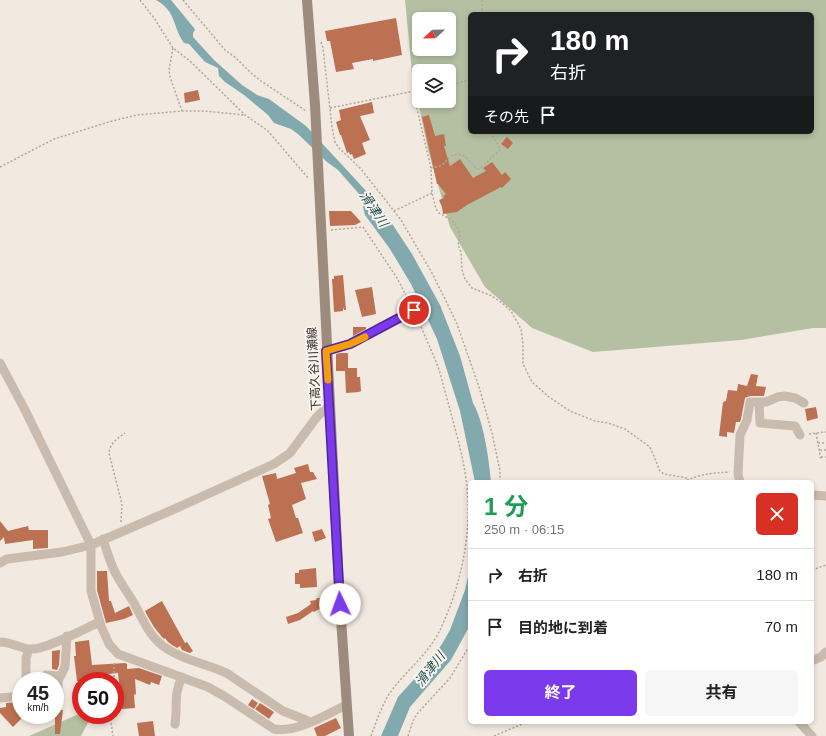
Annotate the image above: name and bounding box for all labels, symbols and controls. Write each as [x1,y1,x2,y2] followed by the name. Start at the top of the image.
[412,12,456,56] north arrow
[412,12,456,108] map controls
[550,25,629,56] text: 180 m
[484,28,536,80] icon: right
[550,63,586,83] text: 右折
[412,64,456,108] button: layers
[537,104,559,126] icon: arrive
[484,108,529,125] text: その先
[357,189,392,231] water label: 滑津川
[397,293,431,327] pin
[403,299,425,321] icon: arrive
[305,327,323,411] street label: 下高久谷川瀬線
[484,493,528,520] text: 1 分
[756,493,798,535] button: close
[484,522,564,537] text: 250 m · 06:15
[484,564,506,586] icon: right
[756,566,798,583] text: 180 m
[518,567,548,584] text: 右折
[319,583,361,625] position arrow
[484,616,506,638] icon: arrive
[765,618,798,635] text: 70 m
[518,619,608,636] text: 目的地に到着
[412,647,449,689] water label: 滑津川
[484,670,637,716] button: 終了
[645,670,798,716] button: 共有
[72,672,124,724] speed limit sign: 50
[27,682,49,704] text: 45
[27,702,49,713] text: km/h

